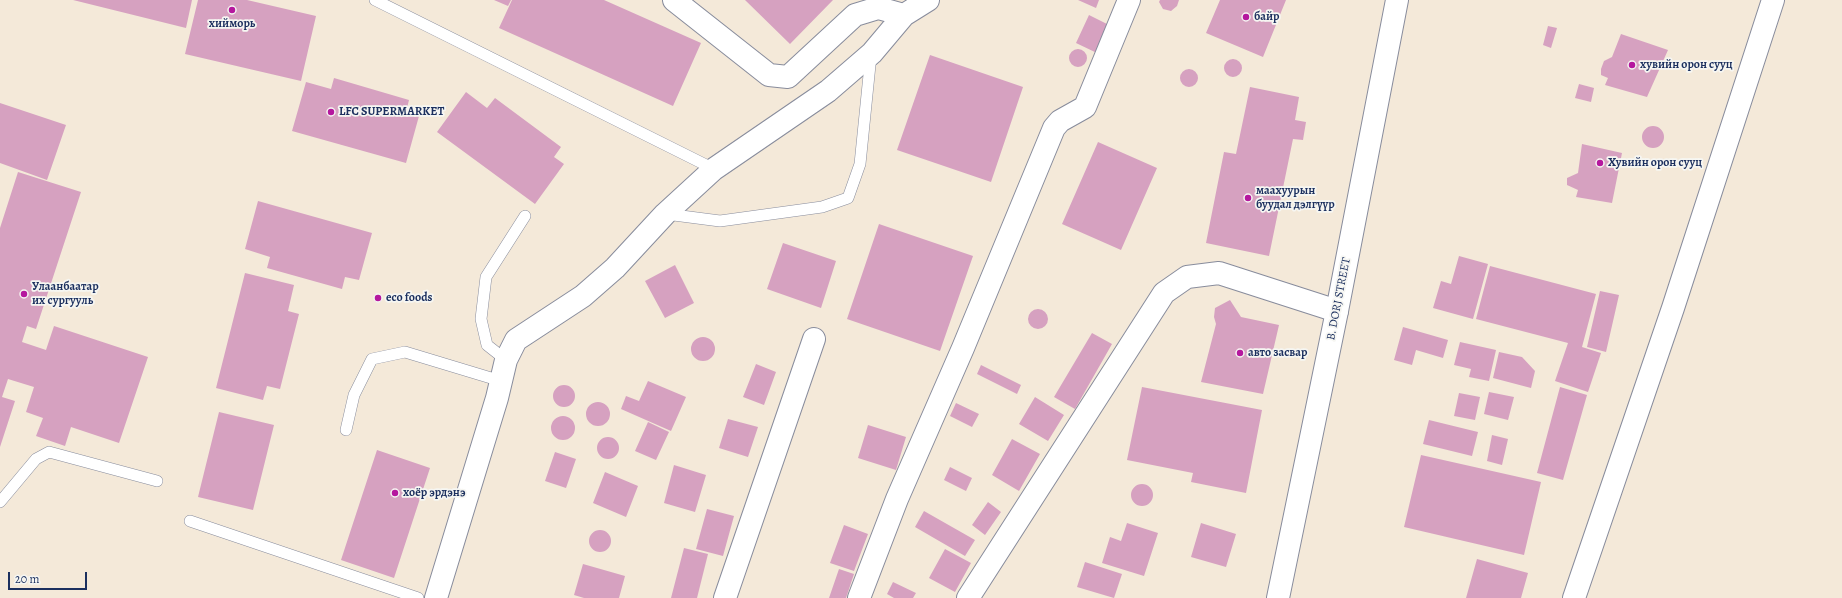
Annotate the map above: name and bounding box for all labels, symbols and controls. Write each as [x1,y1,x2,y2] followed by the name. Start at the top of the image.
[227,5,237,15] marker: хийморь
[1254,10,1279,24] place label: байр
[1241,12,1251,22] marker: байр
[209,17,255,31] place label: хийморь
[1640,58,1733,72] place label: хувийн орон сууц
[1627,60,1637,70] marker: хувийн орон сууц
[339,105,444,119] place label: LFC SUPERMARKET
[326,107,336,117] marker: LFC SUPERMARKET
[1608,156,1702,170] place label: Хувийн орон сууц
[1595,158,1605,168] marker: Хувийн орон сууц
[1256,184,1335,212] place label: маахуурын буудал дэлгүүр
[1243,193,1253,203] marker: маахуурын буудал дэлгүүр
[1324,256,1354,342] street label: B. DORJ STREET
[32,280,99,308] place label: Улаанбаатар их сургууль
[19,289,29,299] marker: Улаанбаатар их сургууль
[386,291,433,305] place label: eco foods
[373,293,383,303] marker: eco foods
[1248,346,1307,360] place label: авто засвар
[1235,348,1245,358] marker: авто засвар
[403,486,465,500] place label: хоёр эрдэнэ
[390,488,400,498] marker: хоёр эрдэнэ
[10,564,89,590] scale bar
[15,571,39,587] text: 20 m

